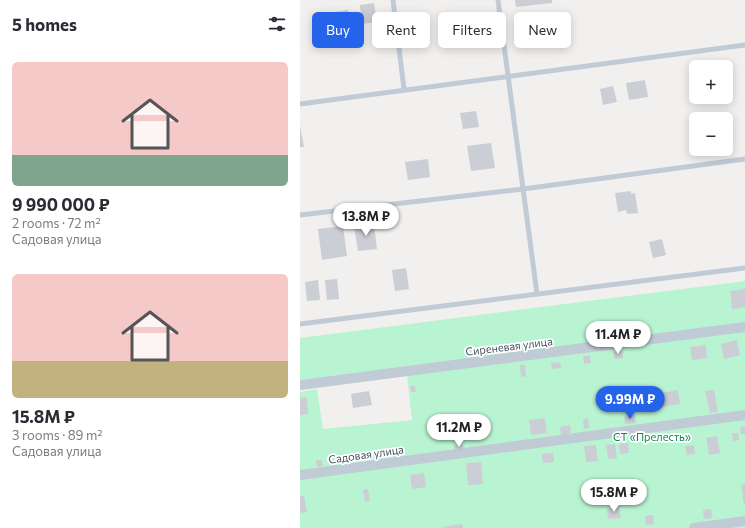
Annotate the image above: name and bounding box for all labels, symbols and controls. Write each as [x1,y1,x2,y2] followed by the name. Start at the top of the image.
[312,12,364,48] chip: Buy
[372,12,430,48] chip: Rent
[438,12,506,48] chip: Filters
[514,12,571,48] chip: New
[266,13,288,35] icon: filters
[12,14,77,35] text: 5 homes
[689,60,733,156] map controls
[689,60,733,104] button: +
[114,88,186,160] icon: home
[689,112,733,156] button: −
[12,194,110,215] text: 9 990 000 ₽
[329,203,403,237] pin: 13.8M ₽
[342,208,390,224] text: 13.8M ₽
[12,215,101,231] text: 2 rooms · 72 m²
[12,231,102,247] text: Садовая улица
[114,300,186,372] icon: home
[581,321,655,355] pin: 11.4M ₽
[595,326,641,342] text: 11.4M ₽
[465,334,553,358] street label: Сиреневая улица
[593,386,667,420] pin: 9.99M ₽
[605,391,655,407] text: 9.99M ₽
[12,406,75,427] text: 15.8M ₽
[422,414,496,448] pin: 11.2M ₽
[436,419,482,435] text: 11.2M ₽
[12,427,103,443] text: 3 rooms · 89 m²
[613,430,691,443] park label: СТ «Прелесть»
[328,442,404,466] street label: Садовая улица
[12,443,102,459] text: Садовая улица
[577,479,651,513] pin: 15.8M ₽
[590,484,638,500] text: 15.8M ₽

